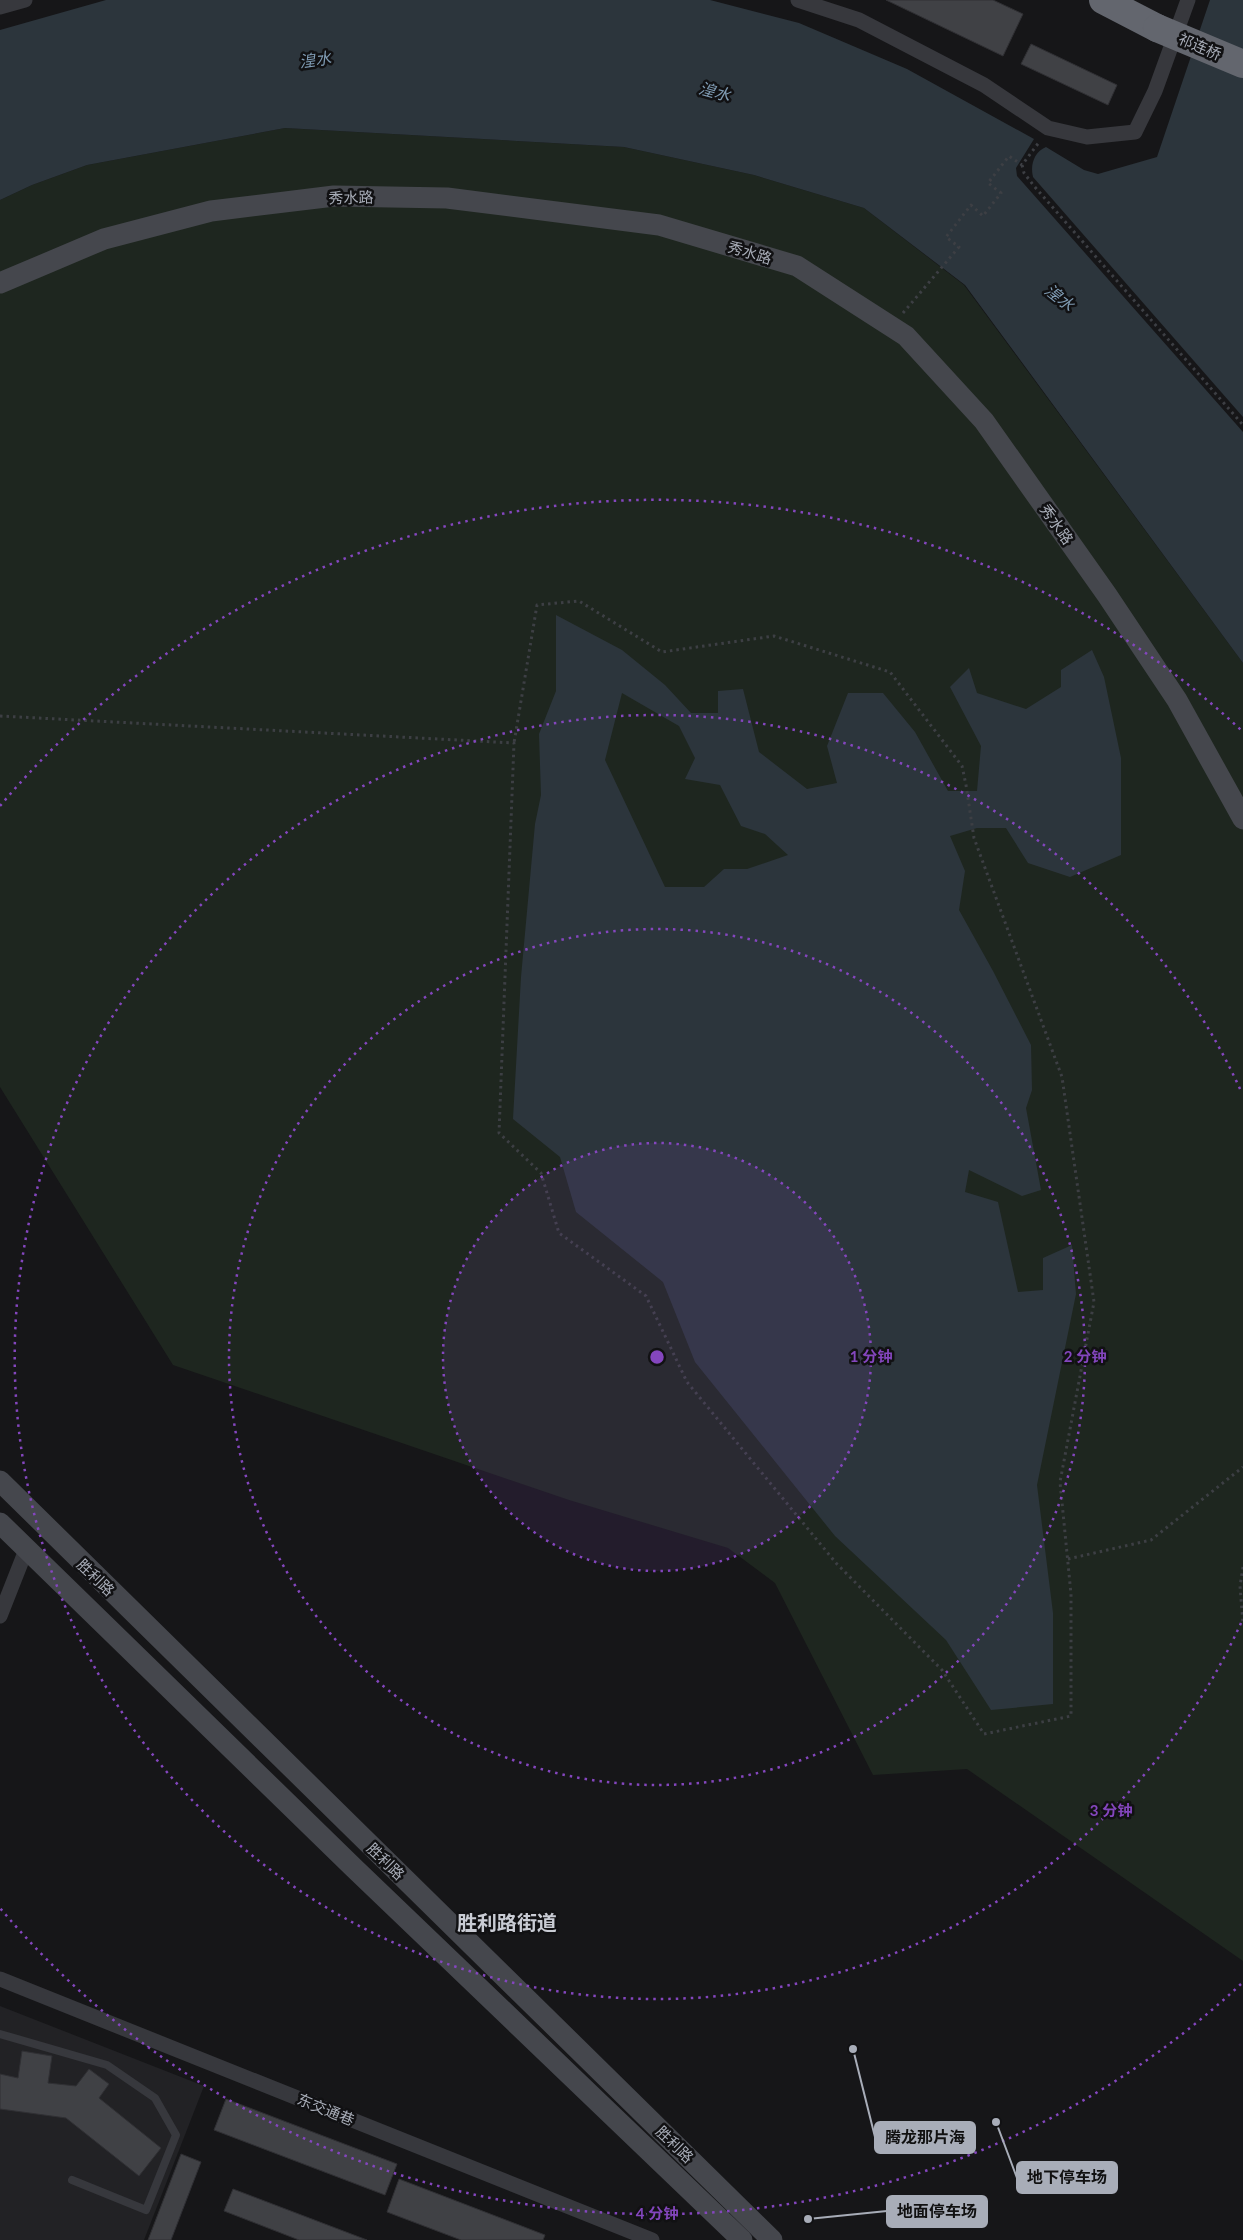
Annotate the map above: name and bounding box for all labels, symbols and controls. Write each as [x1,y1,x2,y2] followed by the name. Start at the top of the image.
[1176,29,1224,63] street label: 祁连桥
[298,47,333,71] water label: 湟水
[697,78,734,105] water label: 湟水
[328,188,374,206] street label: 秀水路
[726,237,774,267] street label: 秀水路
[1042,280,1079,315] water label: 湟水
[1037,500,1077,548] street label: 秀水路
[850,1347,892,1365] text: 1 分钟
[1064,1347,1106,1365] text: 2 分钟
[648,1348,666,1366] centre of rings
[74,1555,118,1599] street label: 胜利路
[1090,1801,1132,1819] text: 3 分钟
[364,1839,408,1883] street label: 胜利路
[457,1910,557,1934] district label: 胜利路街道
[295,2089,357,2129] street label: 东交通巷
[653,2122,697,2166] street label: 胜利路
[875,2122,975,2153] callout: 腾龙那片海
[885,2127,965,2146] text: 腾龙那片海
[1017,2162,1117,2193] callout: 地下停车场
[1027,2167,1107,2186] text: 地下停车场
[887,2196,987,2227] callout: 地面停车场
[897,2201,977,2220] text: 地面停车场
[636,2204,678,2222] text: 4 分钟

